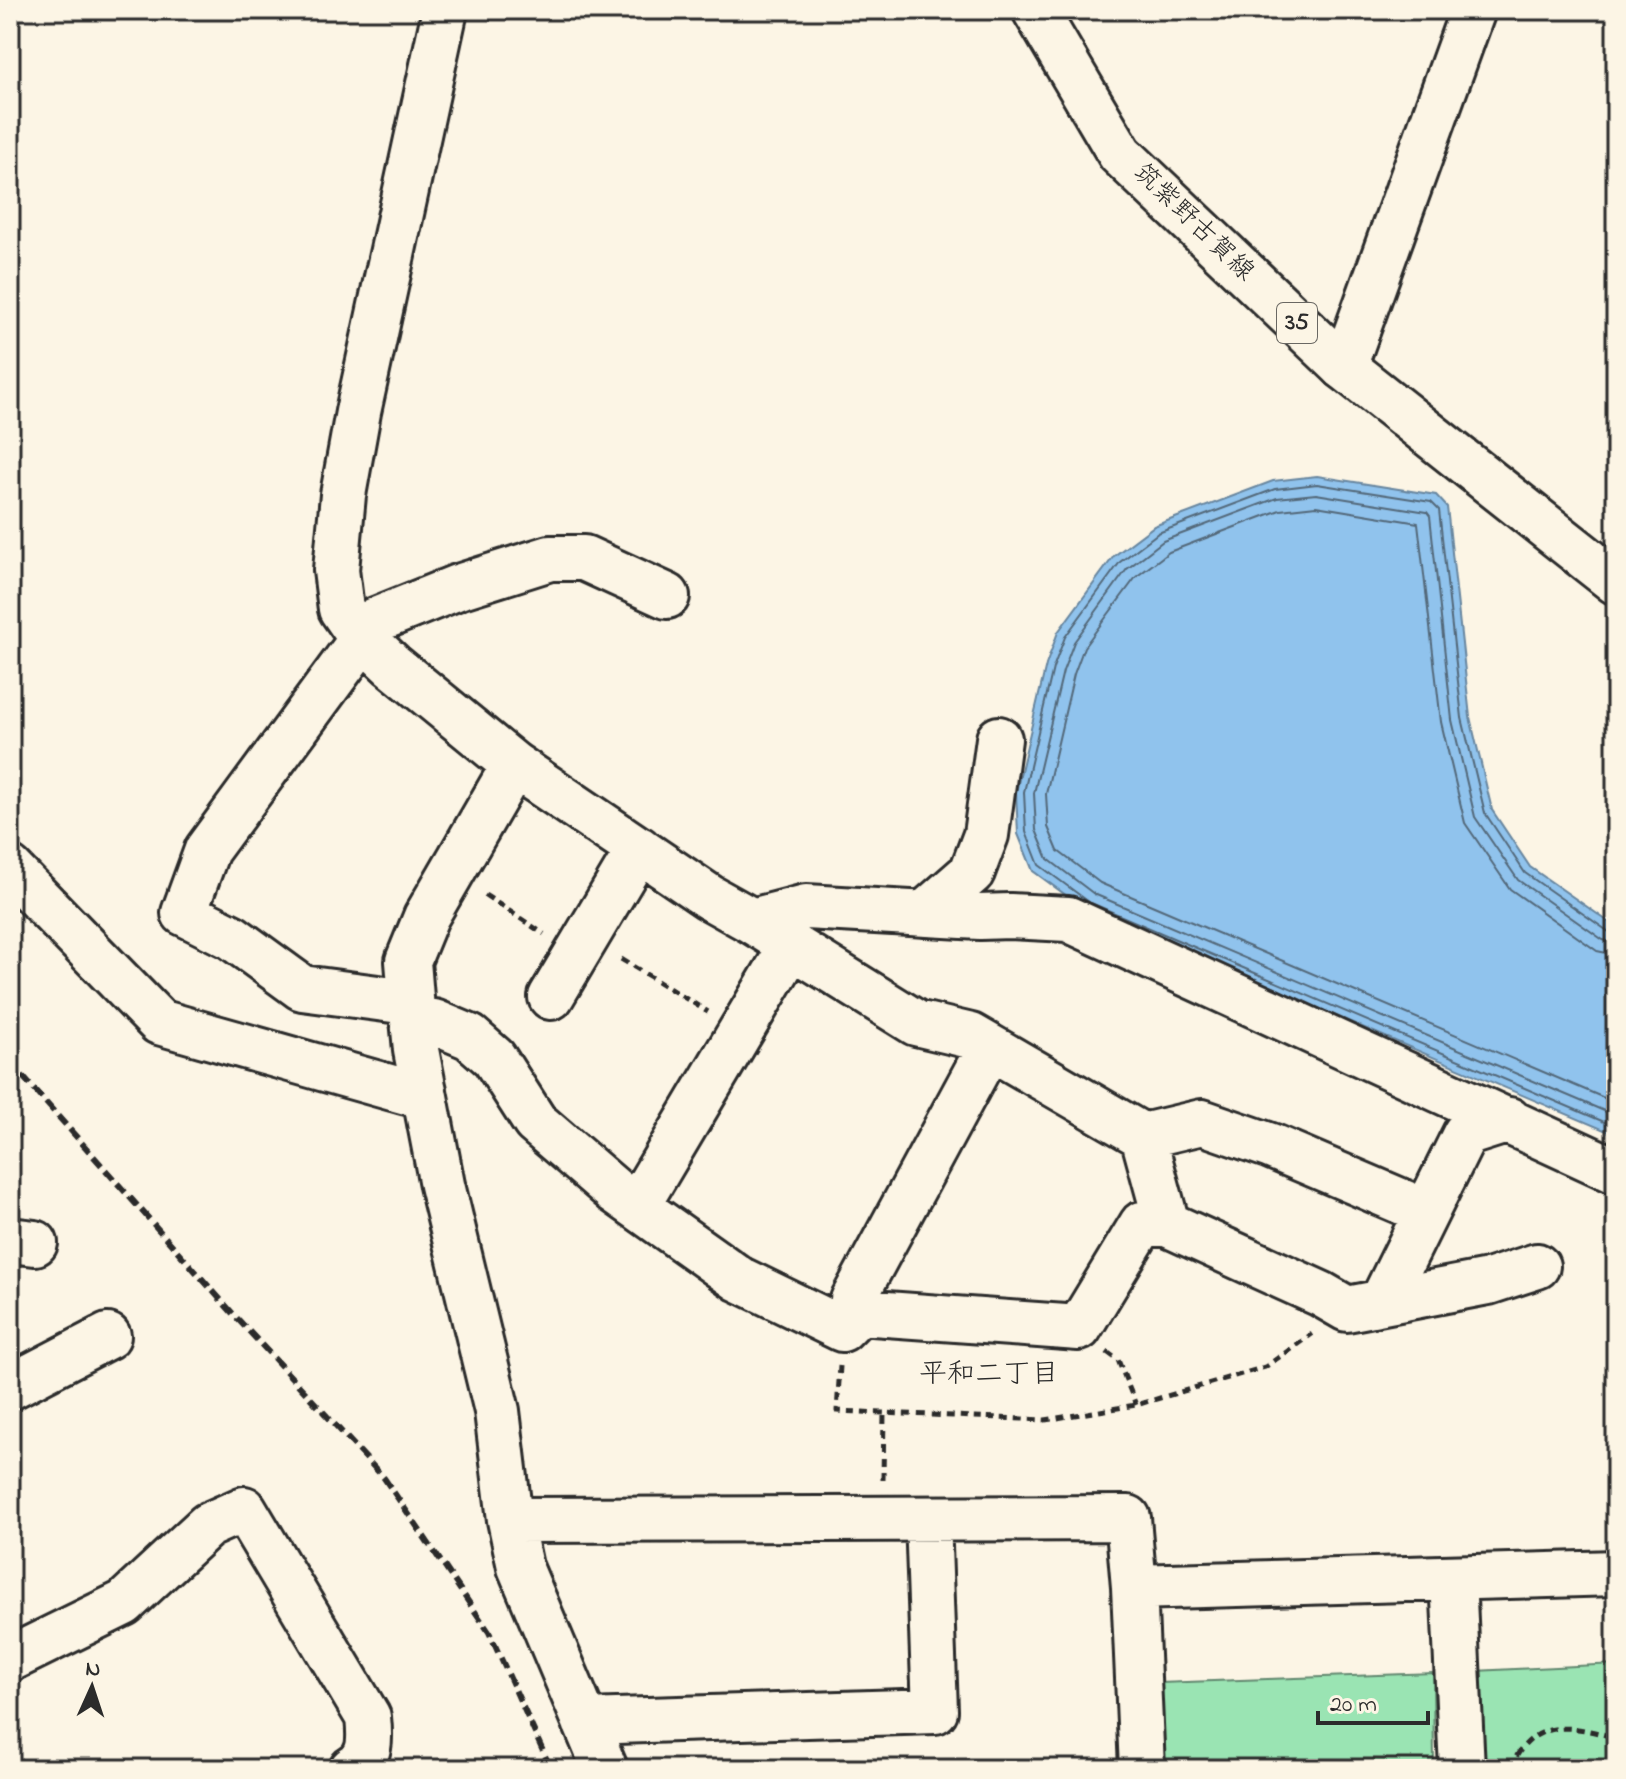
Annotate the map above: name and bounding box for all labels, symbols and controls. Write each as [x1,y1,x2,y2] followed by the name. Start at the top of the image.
[1124,155,1262,291] street label: 筑紫野古賀線
[1277,303,1317,343] road number: 35
[919,1355,1059,1396] district label: 平和二丁目
[52,1647,132,1727] north arrow
[85,1654,101,1686] text: N
[1318,1675,1428,1725] scale bar
[1330,1688,1377,1723] text: 20 m

